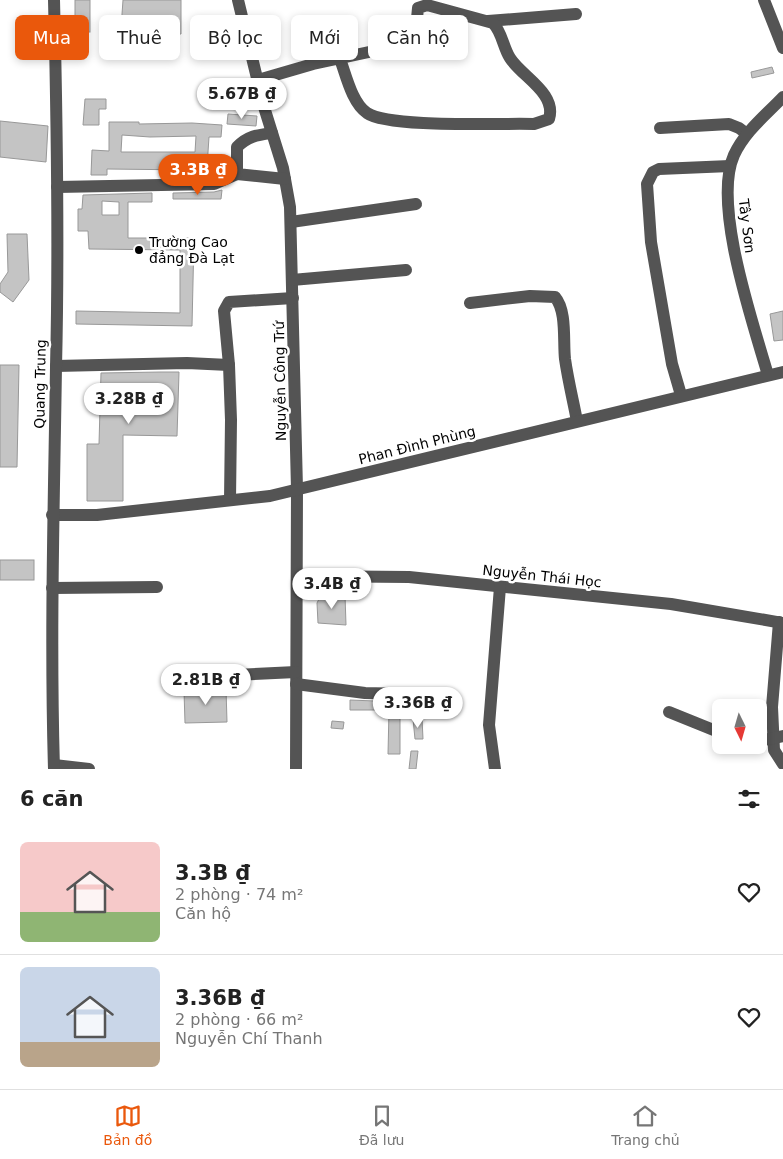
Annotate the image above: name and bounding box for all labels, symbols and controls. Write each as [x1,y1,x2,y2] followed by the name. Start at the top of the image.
[15,15,89,60] chip: Mua
[99,15,180,60] chip: Thuê
[190,15,281,60] chip: Bộ lọc
[291,15,358,60] chip: Mới
[368,15,468,60] chip: Căn hộ
[196,78,288,120] pin: 5.67B ₫
[208,84,276,103] text: 5.67B ₫
[157,154,239,196] pin: 3.3B ₫
[169,160,227,179] text: 3.3B ₫
[736,197,758,254] street label: Tây Sơn
[148,234,235,266] place label: Trường Cao đẳng Đà Lạt
[133,244,145,256] marker: Trường Cao đẳng Đà Lạt
[271,320,289,441] street label: Nguyễn Công Trứ
[31,339,49,429] street label: Quang Trung
[83,382,175,425] pin: 3.28B ₫
[95,389,163,408] text: 3.28B ₫
[357,423,477,467] street label: Phan Đình Phùng
[482,562,602,590] street label: Nguyễn Thái Học
[291,568,373,610] pin: 3.4B ₫
[303,574,361,593] text: 3.4B ₫
[160,664,252,706] pin: 2.81B ₫
[172,670,240,689] text: 2.81B ₫
[372,686,464,729] pin: 3.36B ₫
[384,693,452,712] text: 3.36B ₫
[712,699,768,754] north arrow
[712,699,767,754] map controls
[735,785,763,813] icon: filters
[20,787,84,811] text: 6 căn
[175,861,250,885] text: 3.3B ₫
[60,862,120,922] icon: home
[735,878,763,906] icon: heart
[175,885,303,904] text: 2 phòng · 74 m²
[175,904,231,923] text: Căn hộ
[175,986,265,1010] text: 3.36B ₫
[60,987,120,1047] icon: home
[735,1003,763,1031] icon: heart
[175,1010,303,1029] text: 2 phòng · 66 m²
[175,1029,323,1048] text: Nguyễn Chí Thanh
[103,1102,152,1148] tab: Bản đồ
[359,1102,404,1148] tab: Đã lưu
[611,1102,680,1148] tab: Trang chủ

